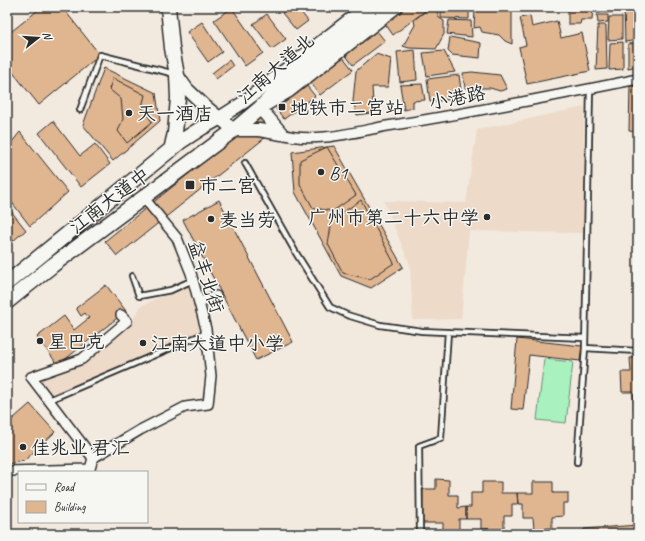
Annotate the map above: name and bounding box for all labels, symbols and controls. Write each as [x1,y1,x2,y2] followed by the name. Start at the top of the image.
[18,18,58,58] north arrow
[232,29,319,109] street label: 江南大道北
[40,30,56,42] text: N
[427,81,487,115] street label: 小港路
[290,96,404,120] place label: 地铁市二宫站
[137,102,213,126] place label: 天一酒店
[277,102,287,112] marker: 地铁市二宫站
[124,108,134,118] marker: 天一酒店
[329,161,349,185] place label: B1
[64,163,155,239] street label: 江南大道中
[316,167,326,177] marker: B1
[199,174,256,198] place label: 市二宫
[184,179,196,191] marker: 市二宫
[308,206,479,230] place label: 广州市第二十六中学
[219,208,276,232] place label: 麦当劳
[482,212,492,222] marker: 广州市第二十六中学
[206,214,216,224] marker: 麦当劳
[183,236,229,316] street label: 益丰北街
[48,330,105,354] place label: 星巴克
[151,332,284,356] place label: 江南大道中小学
[35,336,45,346] marker: 星巴克
[138,338,148,348] marker: 江南大道中小学
[31,436,130,460] place label: 佳兆业·君汇
[18,442,28,452] marker: 佳兆业·君汇
[18,471,148,523] legend
[54,479,76,495] text: Road
[54,499,86,515] text: Building

